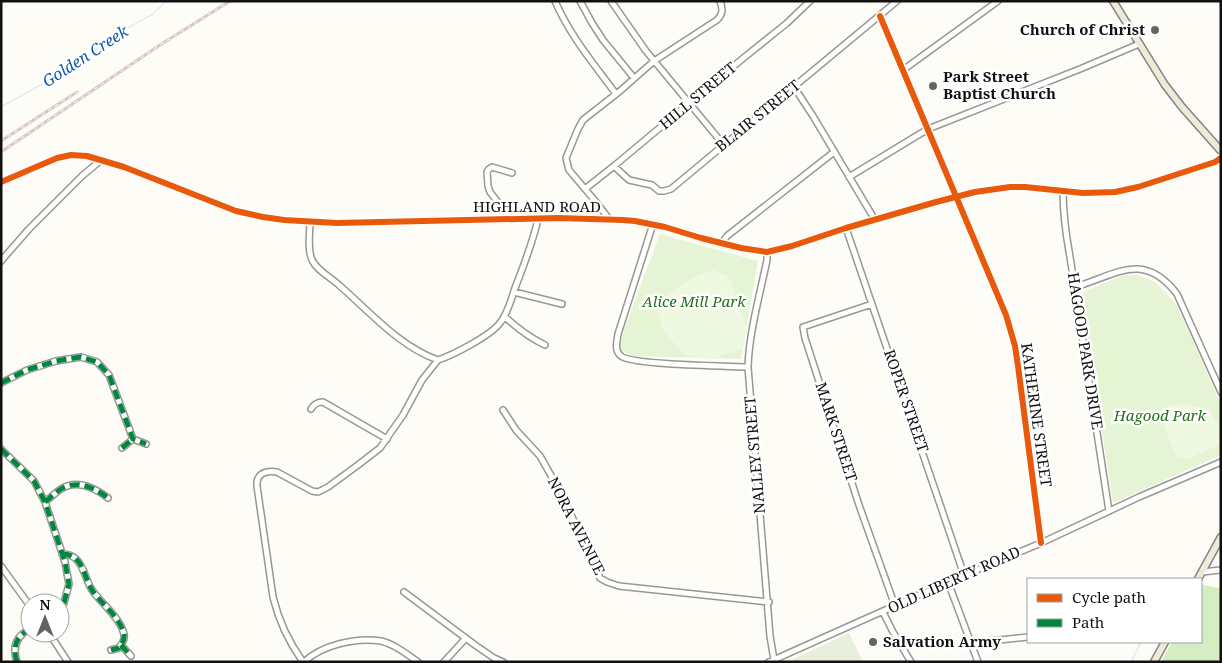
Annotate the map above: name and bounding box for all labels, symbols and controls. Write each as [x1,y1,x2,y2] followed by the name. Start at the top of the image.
[38,19,133,92] water label: Golden Creek
[1020,19,1145,39] place label: Church of Christ
[1149,24,1161,36] marker: Church of Christ
[655,57,740,133] street label: HILL STREET
[943,66,1056,103] place label: Park Street Baptist Church
[711,75,804,156] street label: BLAIR STREET
[927,80,939,92] marker: Park Street Baptist Church
[473,196,601,216] street label: HIGHLAND ROAD
[1064,271,1108,431] street label: HAGOOD PARK DRIVE
[641,291,746,311] park label: Alice Mill Park
[1017,341,1057,488] street label: KATHERINE STREET
[880,347,934,455] street label: ROPER STREET
[811,379,862,484] street label: MARK STREET
[739,396,769,515] street label: NALLEY STREET
[1113,405,1207,425] park label: Hagood Park
[544,473,610,578] street label: NORA AVENUE
[884,541,1023,617] street label: OLD LIBERTY ROAD
[1027,578,1202,643] legend
[1072,587,1147,607] text: Cycle path
[20,593,70,643] north arrow
[39,595,51,614] text: N
[1072,612,1105,632] text: Path
[883,631,1001,651] place label: Salvation Army
[867,636,879,648] marker: Salvation Army

